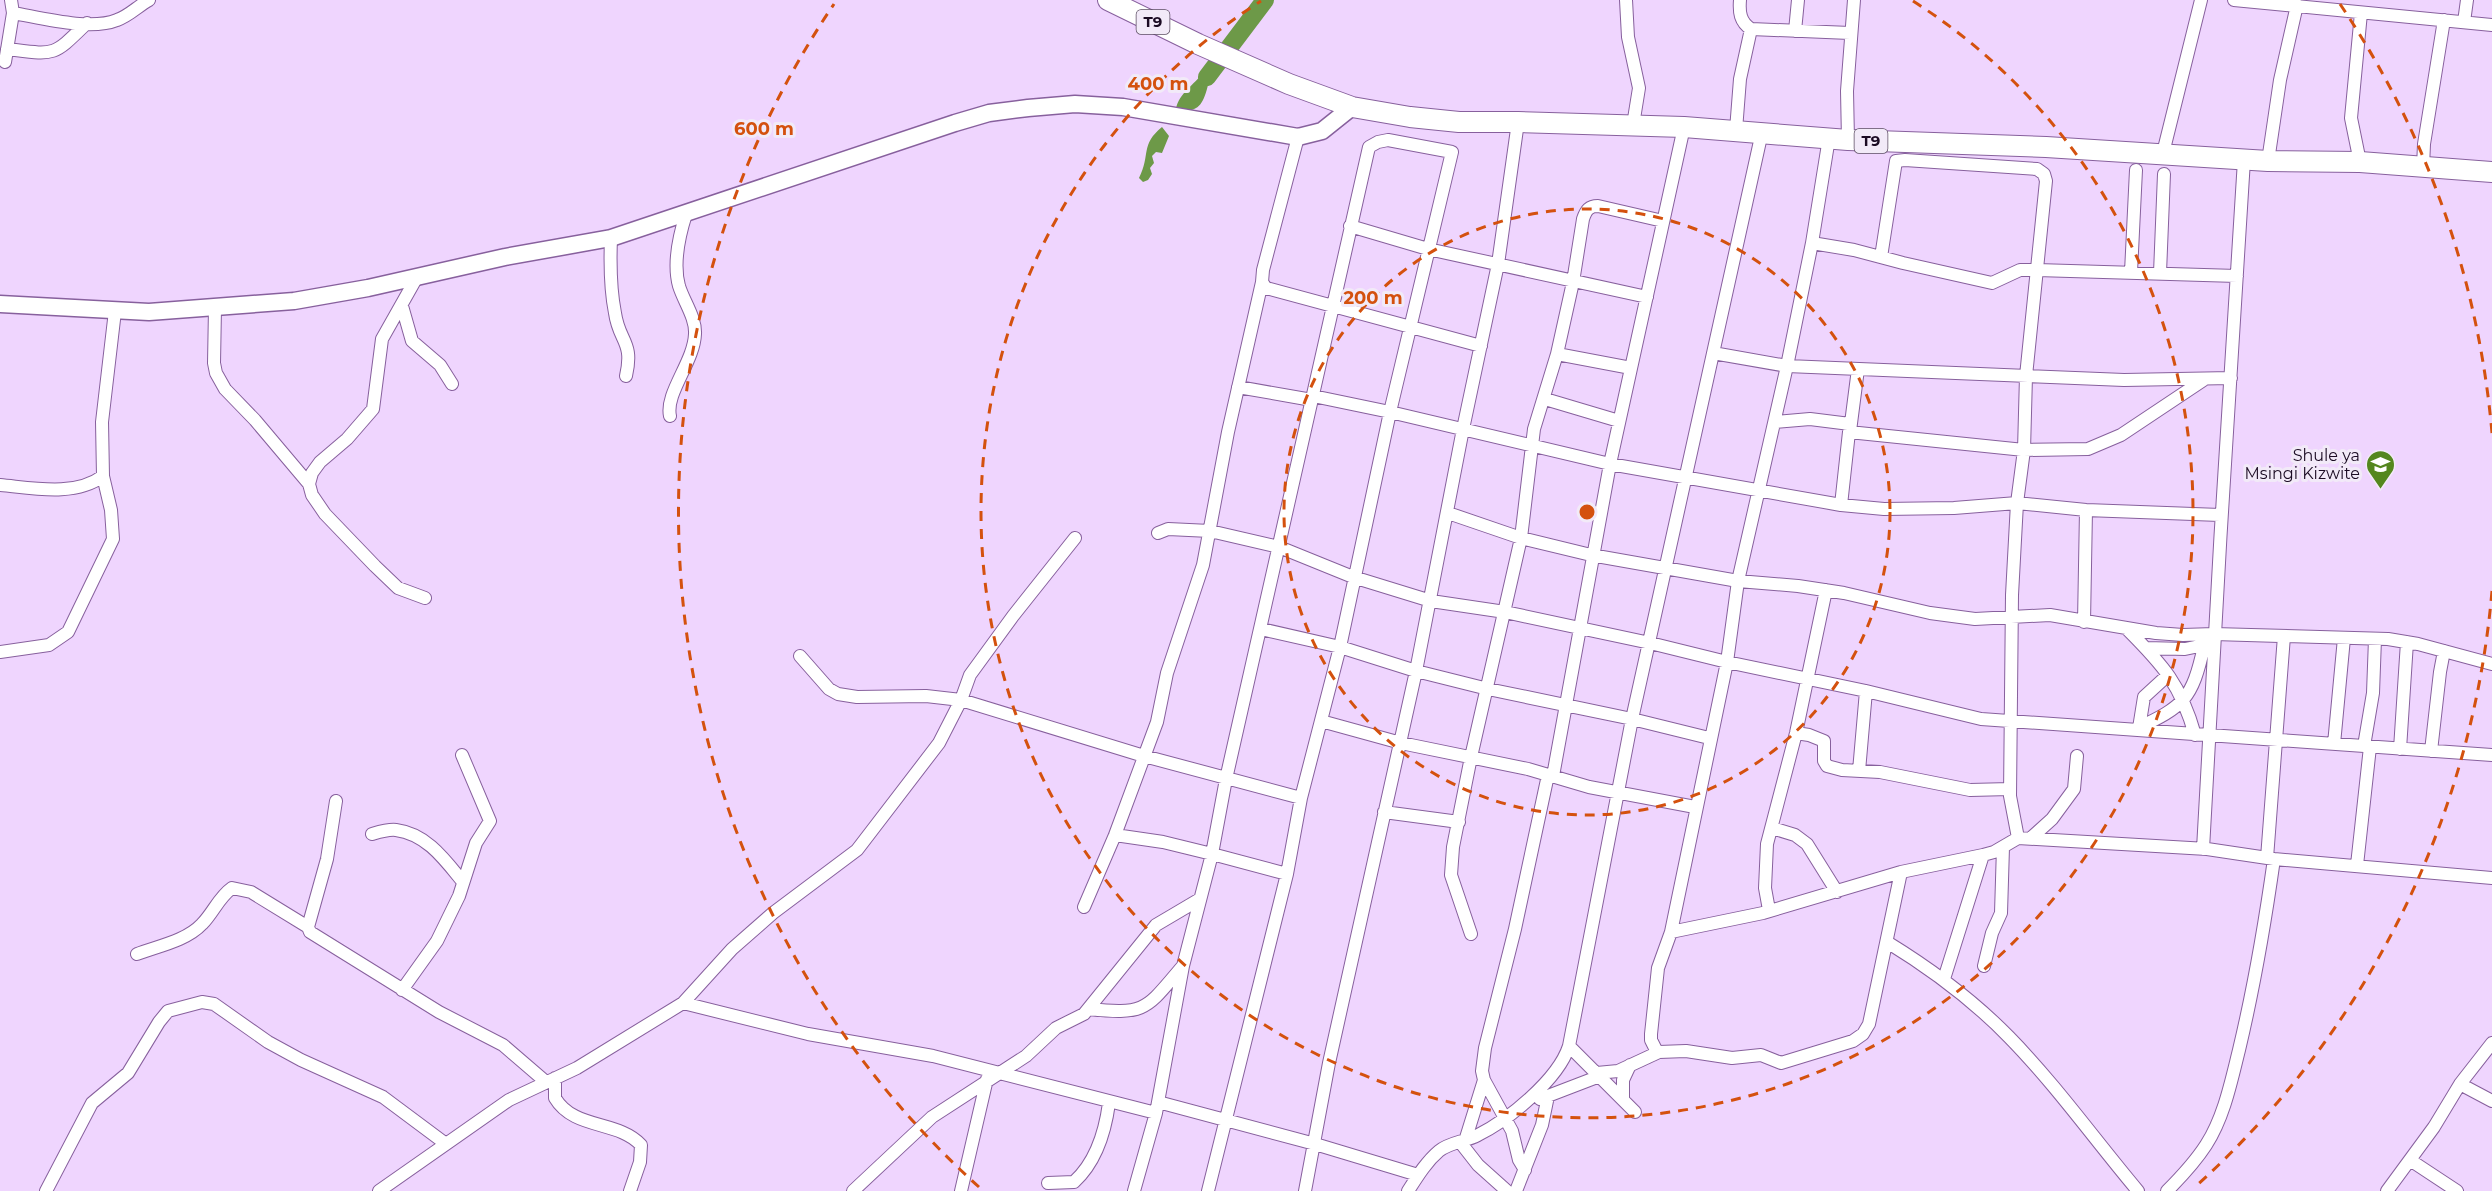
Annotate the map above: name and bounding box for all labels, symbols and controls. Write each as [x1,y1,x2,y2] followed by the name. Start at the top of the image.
[1136,10,1170,34] road number: T9
[1128,73,1188,95] text: 400 m
[734,118,794,140] text: 600 m
[1854,129,1888,153] road number: T9
[1343,287,1403,309] text: 200 m
[2245,446,2360,483] place label: Shule ya Msingi Kizwite
[2365,448,2397,490] school or university icon: Shule ya Msingi Kizwite
[1577,502,1597,522] centre of rings

